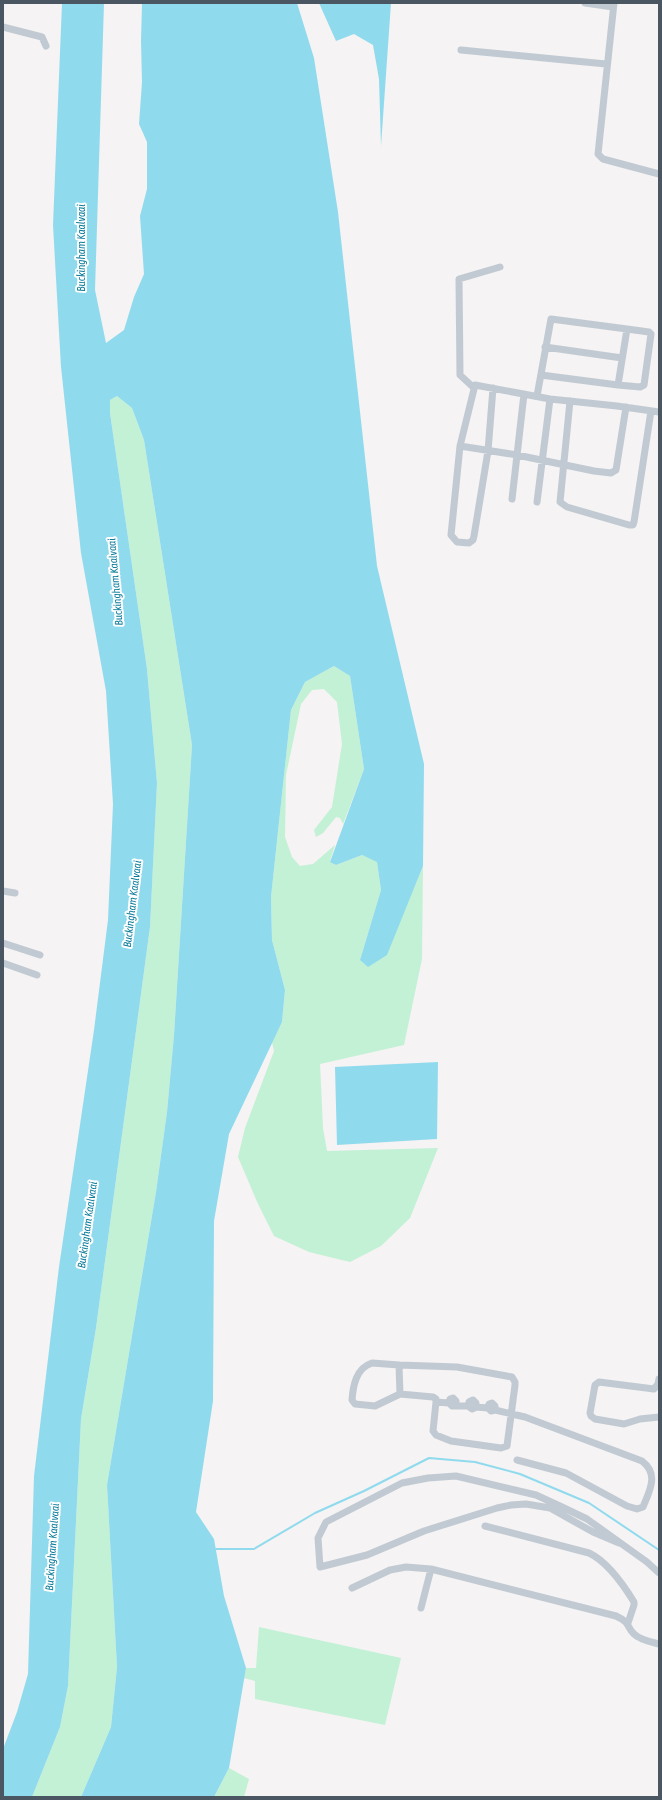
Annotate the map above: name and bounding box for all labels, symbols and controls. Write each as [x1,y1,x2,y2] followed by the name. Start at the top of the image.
[75,204,87,292] water label: Buckingham Kaalvaai
[105,537,125,626] water label: Buckingham Kaalvaai
[121,859,143,948] water label: Buckingham Kaalvaai
[75,1180,99,1269] water label: Buckingham Kaalvaai
[43,1503,61,1591] water label: Buckingham Kaalvaai

